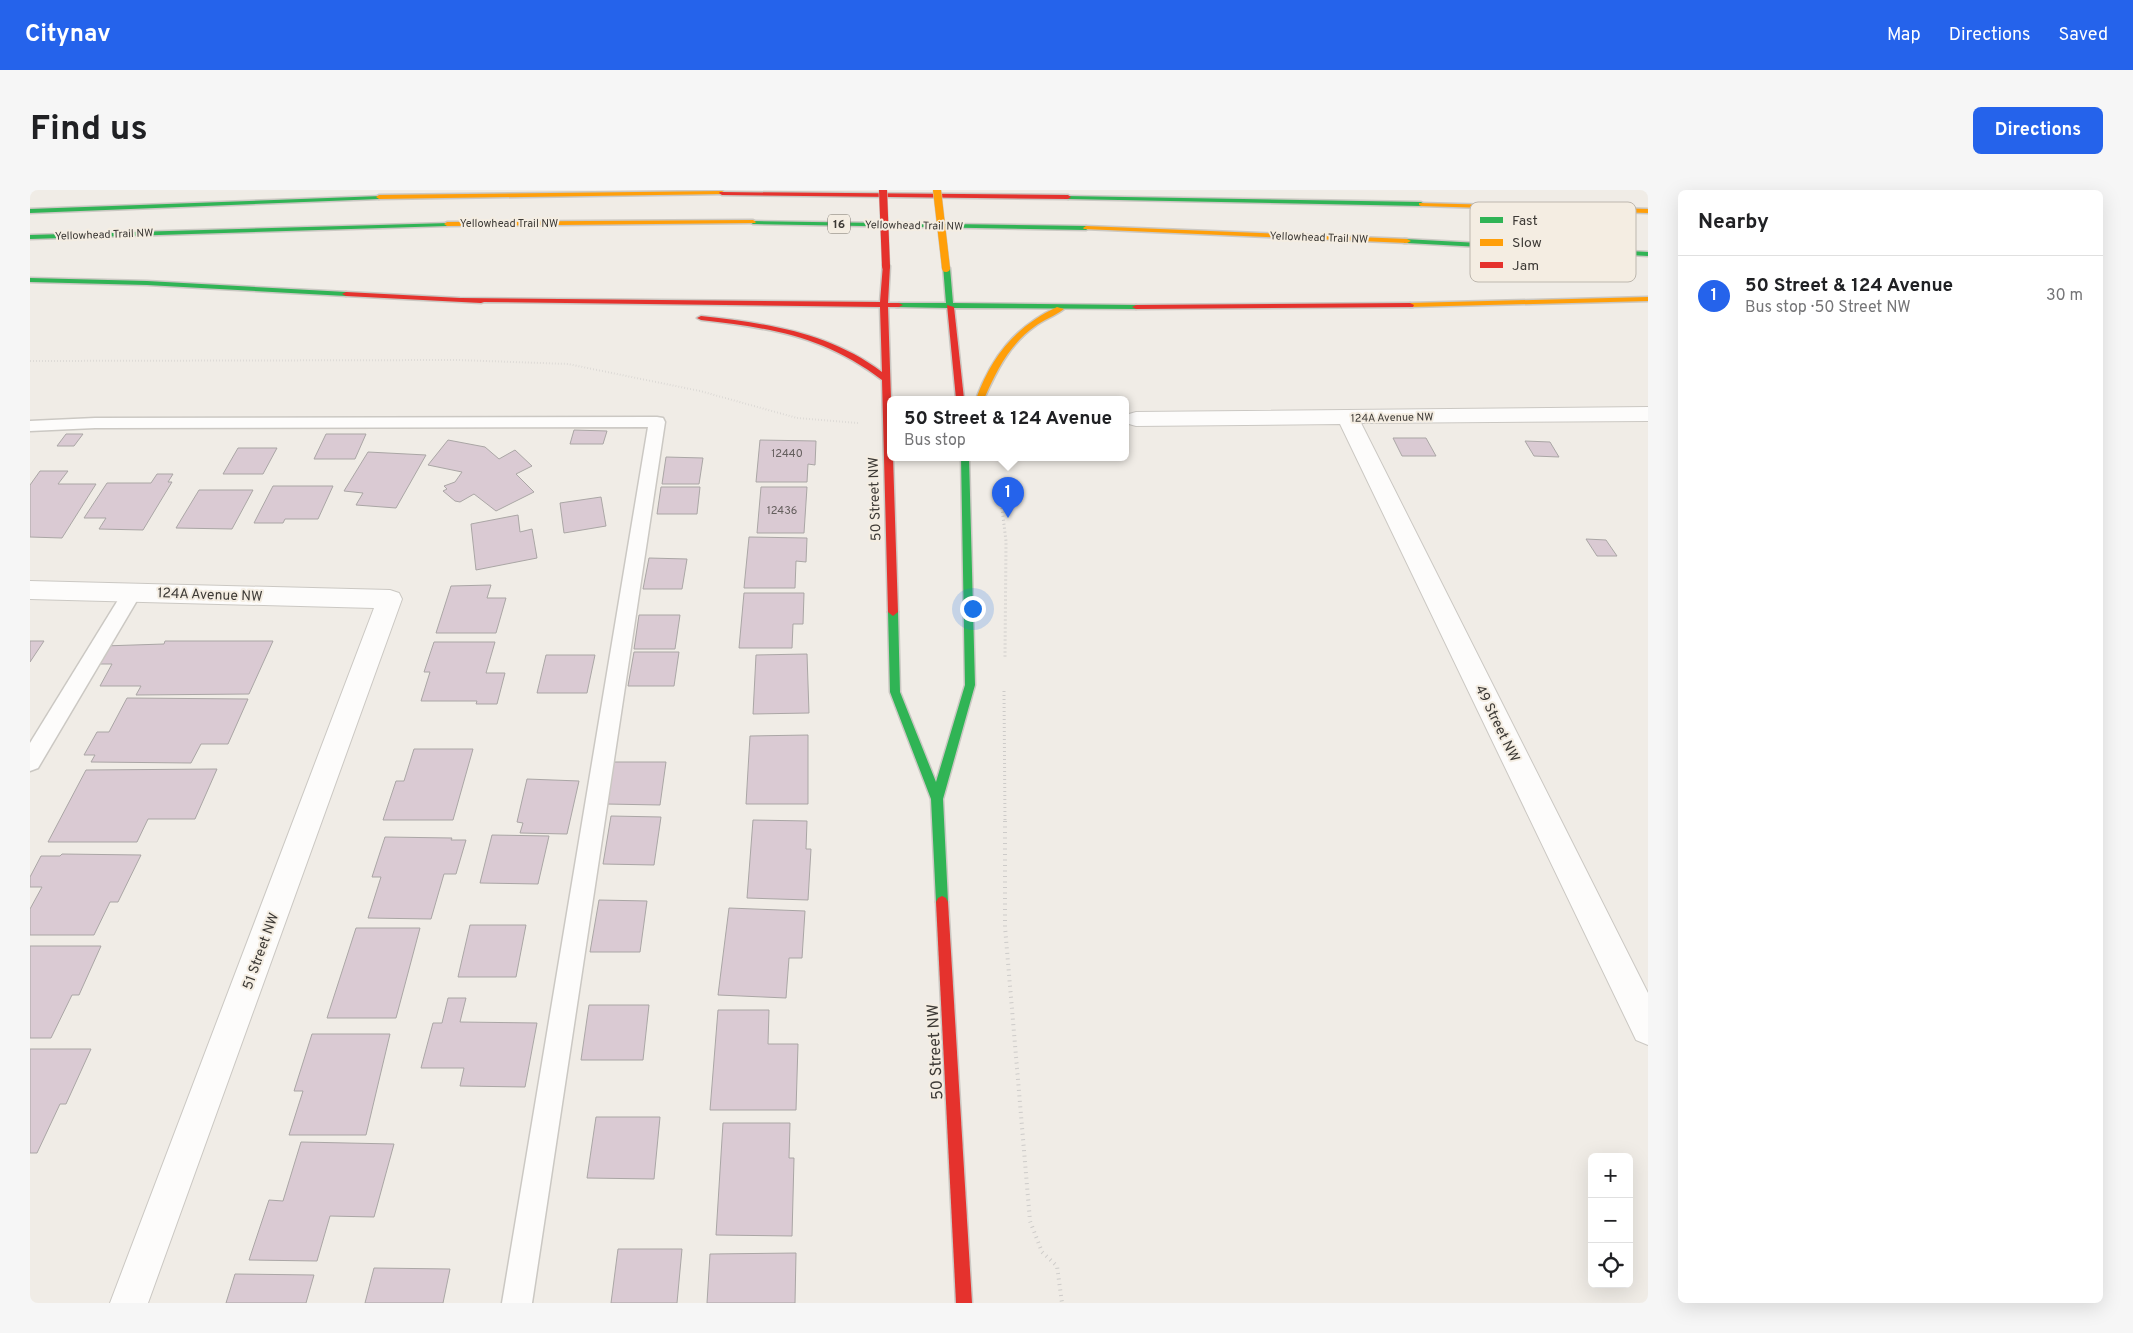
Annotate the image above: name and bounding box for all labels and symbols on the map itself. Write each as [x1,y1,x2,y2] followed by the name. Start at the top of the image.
[1470,202,1636,282] legend
[1512,213,1538,230] text: Fast
[828,214,850,234] road number: 16
[460,217,558,231] street label: Yellowhead Trail NW
[865,218,963,234] street label: Yellowhead Trail NW
[55,226,154,244] street label: Yellowhead Trail NW
[1269,229,1368,247] street label: Yellowhead Trail NW
[1512,235,1542,252] text: Slow
[1512,258,1539,275] text: Jam
[1350,410,1434,426] street label: 124A Avenue NW
[771,447,803,461] house number: 12440
[866,456,885,541] street label: 50 Street NW
[992,477,1024,518] pin: 1
[767,504,797,518] house number: 12436
[157,585,263,606] street label: 124A Avenue NW
[960,596,986,622] your location
[1471,682,1523,765] street label: 49 Street NW
[240,911,283,992] street label: 51 Street NW
[923,1003,949,1101] street label: 50 Street NW

